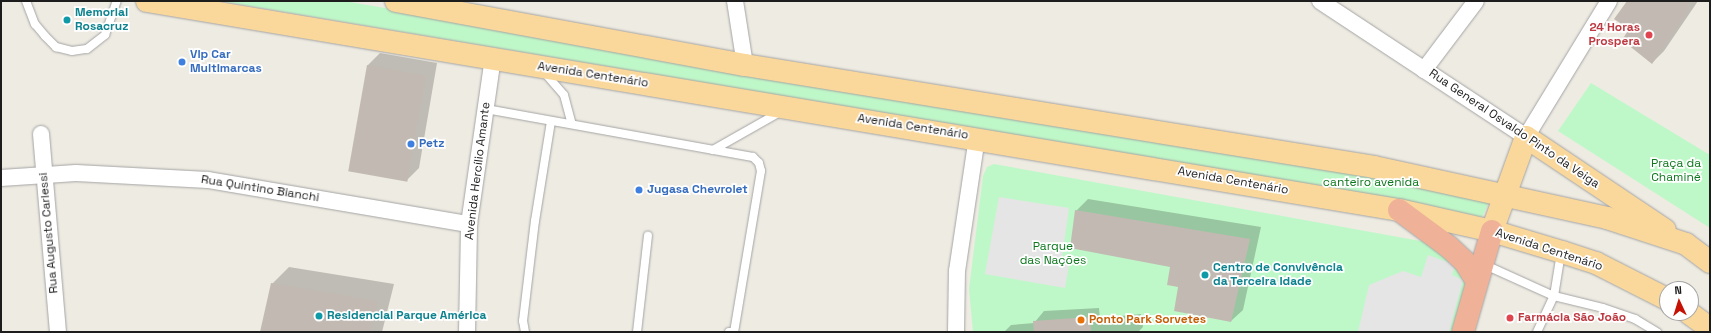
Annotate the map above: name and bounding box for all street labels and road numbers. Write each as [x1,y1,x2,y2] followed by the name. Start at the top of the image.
[536,59,650,91] street label: Avenida Centenário
[1426,66,1602,192] street label: Rua General Osvaldo Pinto da Veiga
[462,101,494,241] street label: Avenida Hercílio Amante
[856,111,970,143] street label: Avenida Centenário
[1176,164,1290,198] street label: Avenida Centenário
[37,172,61,294] street label: Rua Augusto Carlessi
[200,173,320,205] street label: Rua Quintino Bianchi
[1493,226,1605,274] street label: Avenida Centenário

